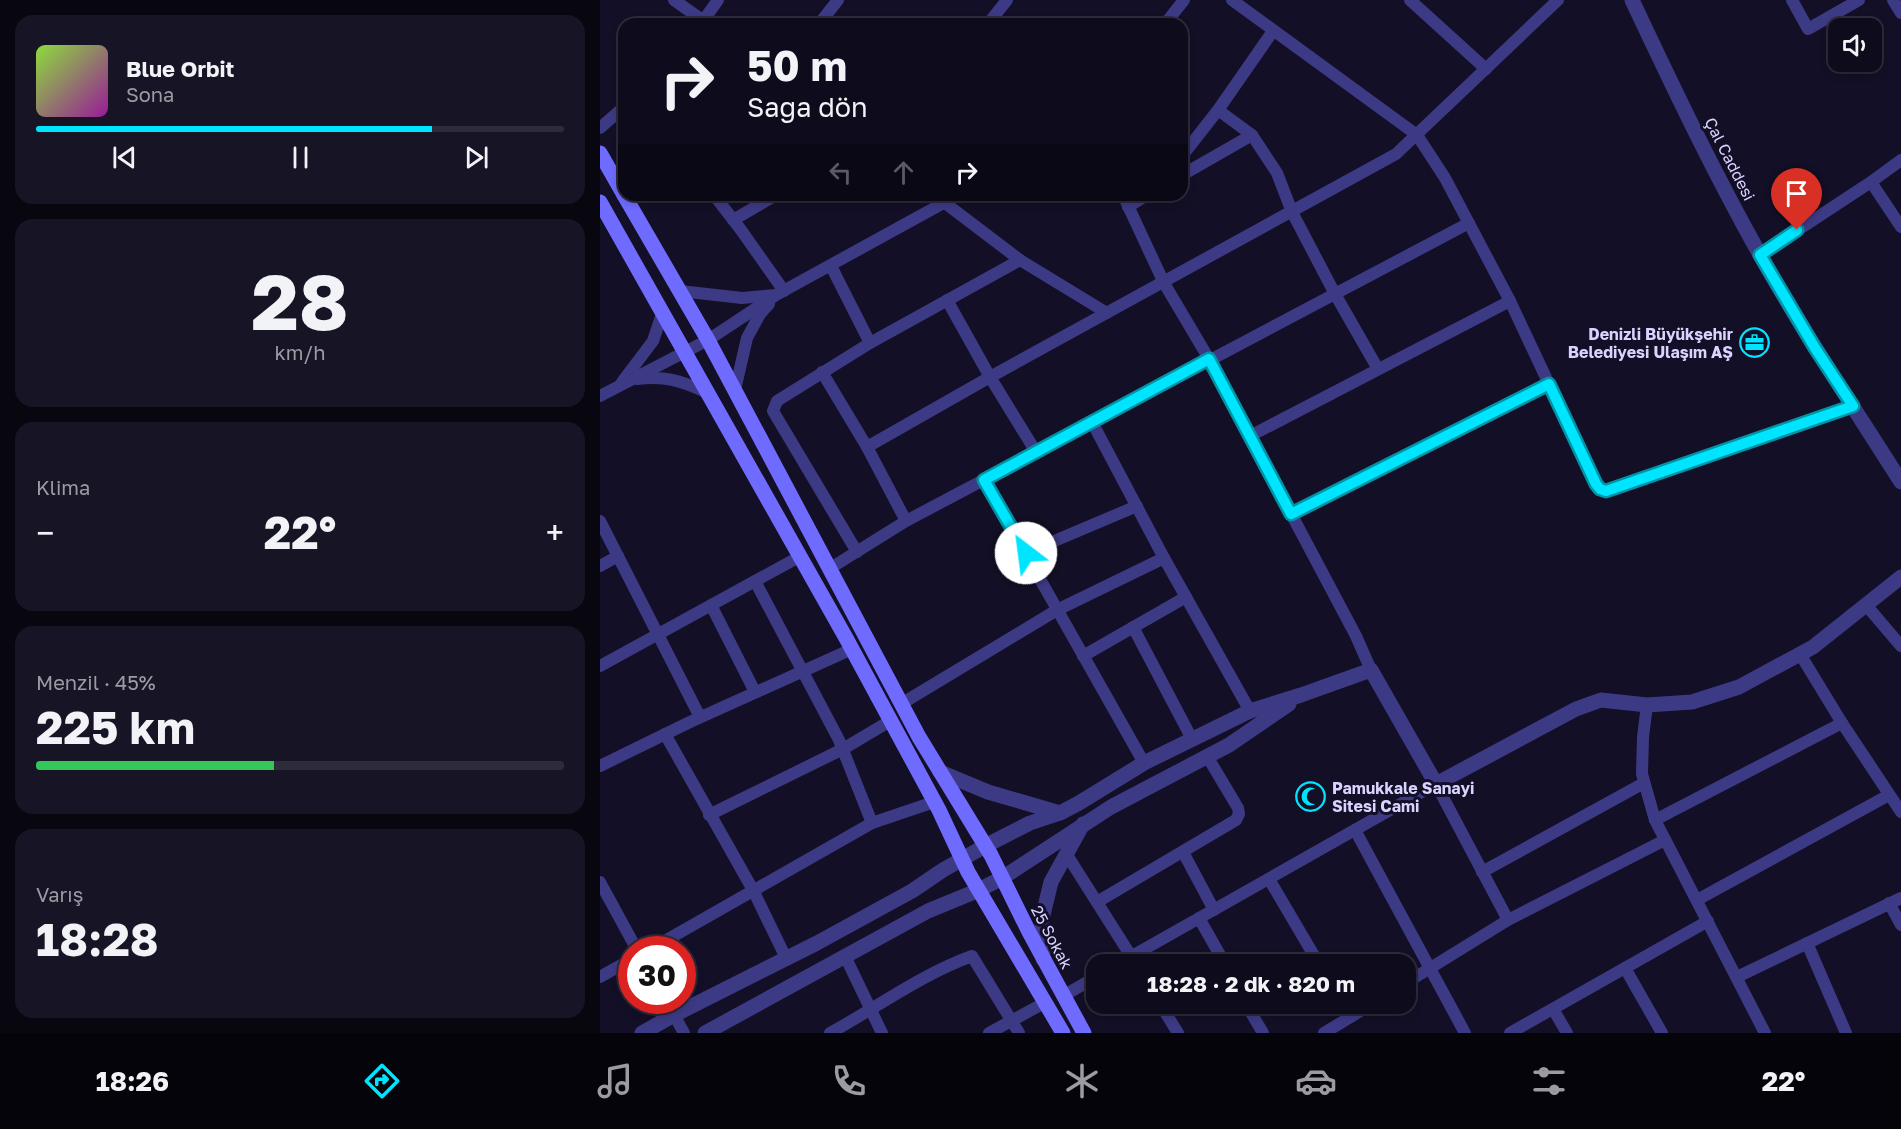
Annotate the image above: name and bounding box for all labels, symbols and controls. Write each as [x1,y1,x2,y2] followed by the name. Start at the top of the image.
[1828,18,1882,72] map controls
[1828,18,1882,72] button: sound
[747,40,847,90] text: 50 m
[648,42,726,120] icon: right
[126,55,234,82] text: Blue Orbit
[126,82,174,106] text: Sona
[747,91,868,123] text: Sağa dön
[1701,114,1759,204] street label: Çal Caddesi
[108,141,141,174] icon: previous
[284,141,317,174] icon: pause
[460,141,493,174] icon: next
[824,156,857,189] icon: left
[887,156,920,189] icon: ahead
[950,156,983,189] icon: right
[1771,168,1822,230] pin
[1780,177,1813,210] icon: arrive
[251,254,349,347] text: 28
[1568,324,1733,362] place label: Denizli Büyükşehir Belediyesi Ulaşım AŞ
[1738,327,1770,359] office icon: Denizli Büyükşehir Belediyesi Ulaşım AŞ
[275,340,325,364] text: km/h
[36,475,90,499] text: Klima
[264,505,336,559] text: 22°
[36,513,54,552] text: −
[546,513,564,552] text: +
[994,521,1058,585] position arrow
[36,670,156,694] text: Menzil · 45%
[36,700,195,754] text: 225 km
[1332,778,1474,816] place label: Pamukkale Sanayi Sitesi Cami
[1295,781,1327,813] mosque icon: Pamukkale Sanayi Sitesi Cami
[36,882,83,906] text: Varış
[1027,902,1077,972] street label: 25 Sokak
[36,912,159,966] text: 18:28
[618,936,696,1014] speed limit sign: 30
[1147,970,1355,997] text: 18:28 · 2 dk · 820 m
[361,1060,403,1102] icon: directions
[594,1060,636,1102] icon: music
[828,1060,870,1102] icon: phone
[1061,1060,1103,1102] icon: climate
[1295,1060,1337,1102] icon: car
[1528,1060,1570,1102] icon: filters
[96,1065,169,1097] text: 18:26
[1762,1065,1805,1097] text: 22°

